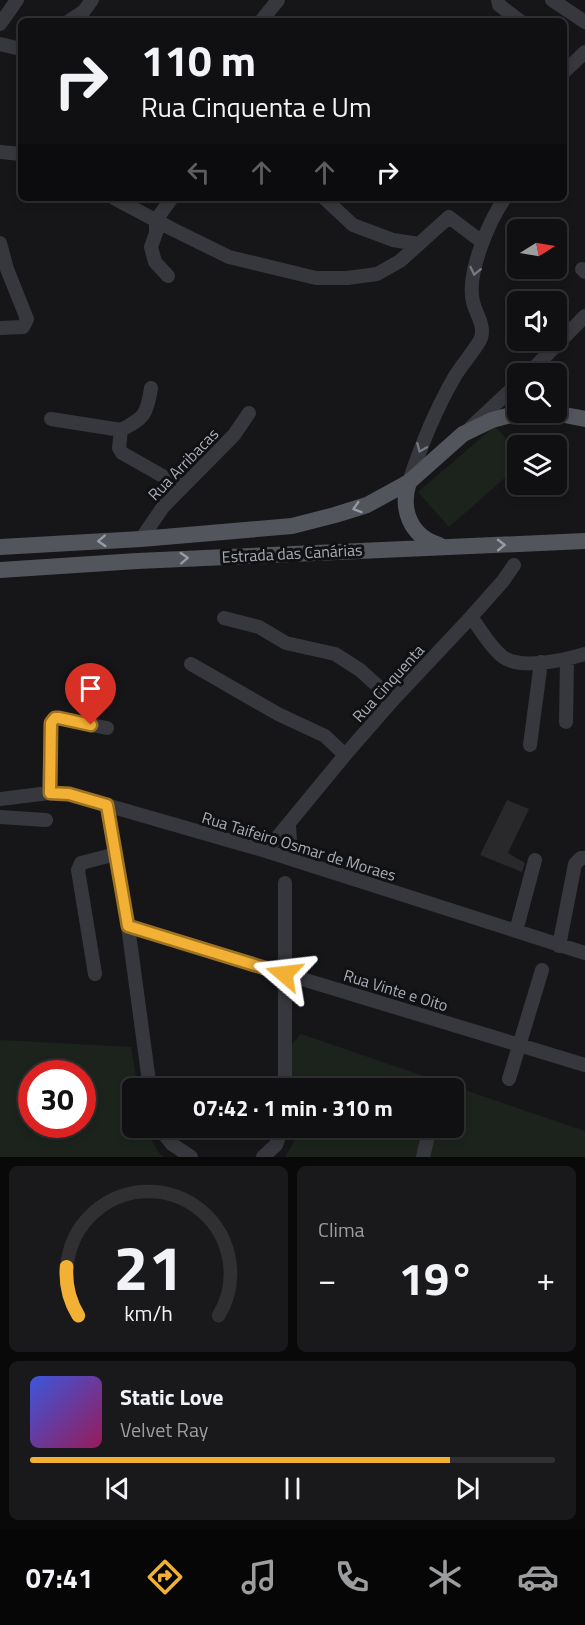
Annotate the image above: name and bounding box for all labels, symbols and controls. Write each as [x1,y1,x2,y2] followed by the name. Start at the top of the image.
[141,28,256,92] text: 110 m
[42,42,120,120] icon: right
[141,86,372,127] text: Rua Cinquenta e Um
[182,156,215,189] icon: left
[245,156,278,189] icon: ahead
[308,156,341,189] icon: ahead
[371,156,404,189] icon: right
[507,219,567,279] north arrow
[507,219,567,495] map controls
[469,266,482,276] one-way arrow
[507,291,567,351] button: sound
[507,363,567,423] button: search
[142,422,224,506] street label: Rua Arribacas
[507,435,567,495] button: layers
[416,442,428,453] one-way arrow
[352,501,363,513] one-way arrow
[98,535,107,548] one-way arrow
[221,537,363,569] street label: Estrada das Canárias
[496,539,505,551] one-way arrow
[180,552,189,565] one-way arrow
[346,639,430,727] street label: Rua Cinquenta
[65,663,116,725] pin
[74,672,107,705] icon: arrive
[199,805,399,887] street label: Rua Taifeiro Osmar de Moraes
[252,942,316,1006] position arrow
[341,963,451,1017] street label: Rua Vinte e Oito
[18,1060,96,1138] speed limit sign: 30
[193,1091,393,1125] text: 07:42 · 1 min · 310 m
[318,1214,365,1245] text: Clima
[114,1219,183,1314] text: 21
[399,1244,474,1312] text: 19°
[318,1254,336,1304] text: −
[537,1254,555,1304] text: +
[124,1297,173,1329] text: km/h
[120,1380,223,1414] text: Static Love
[120,1414,209,1445] text: Velvet Ray
[101,1472,134,1505] icon: previous
[276,1472,309,1505] icon: pause
[451,1472,484,1505] icon: next
[144,1556,186,1598] icon: directions
[238,1556,280,1598] icon: music
[331,1556,373,1598] icon: phone
[424,1556,466,1598] icon: climate
[517,1556,559,1598] icon: car
[26,1557,93,1598] text: 07:41

